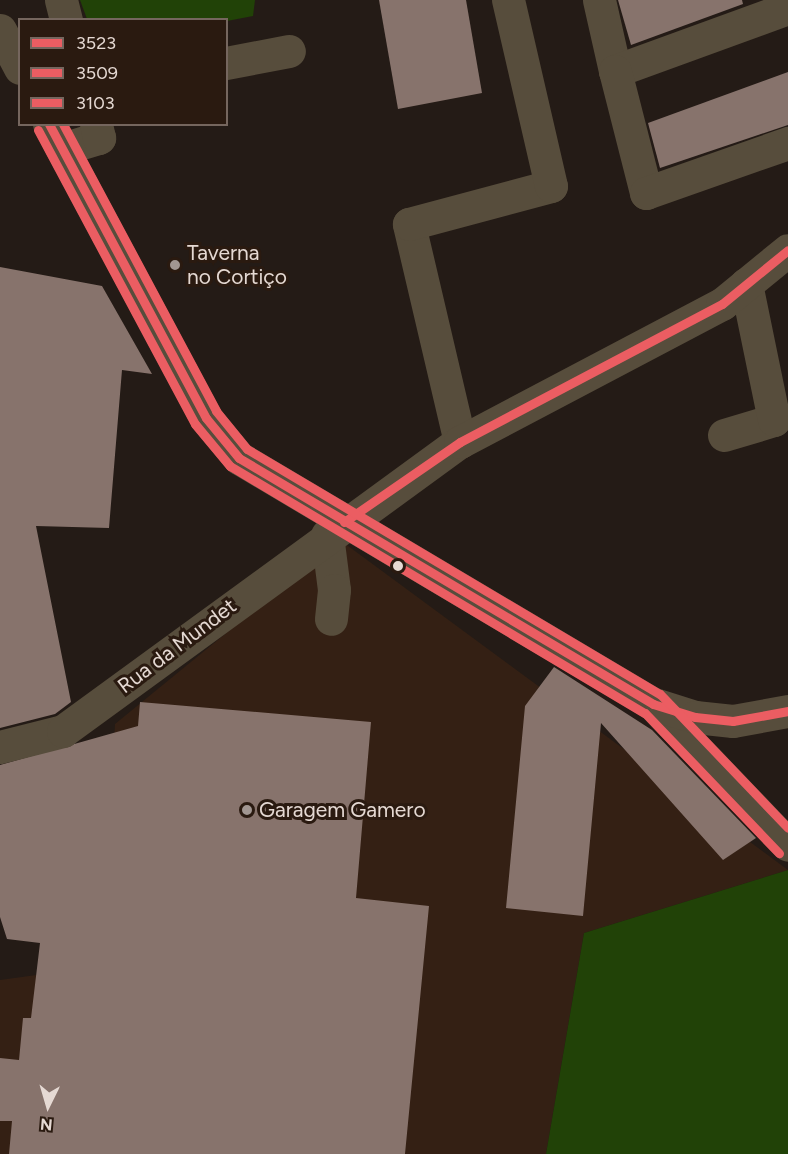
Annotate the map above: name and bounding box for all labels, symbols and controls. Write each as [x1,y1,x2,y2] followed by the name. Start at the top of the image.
[18,18,228,126] legend
[76,32,116,54] text: 3523
[76,62,118,84] text: 3509
[76,92,115,114] text: 3103
[187,240,287,290] place label: Taverna no Cortiço
[168,258,182,272] marker: Taverna no Cortiço
[392,560,404,572] unlabelled marker
[113,593,241,699] street label: Rua da Mundet
[259,797,426,823] place label: Garagem Gamero
[240,803,254,817] marker: Garagem Gamero
[18,1076,78,1136] north arrow
[39,1114,53,1134] text: N

